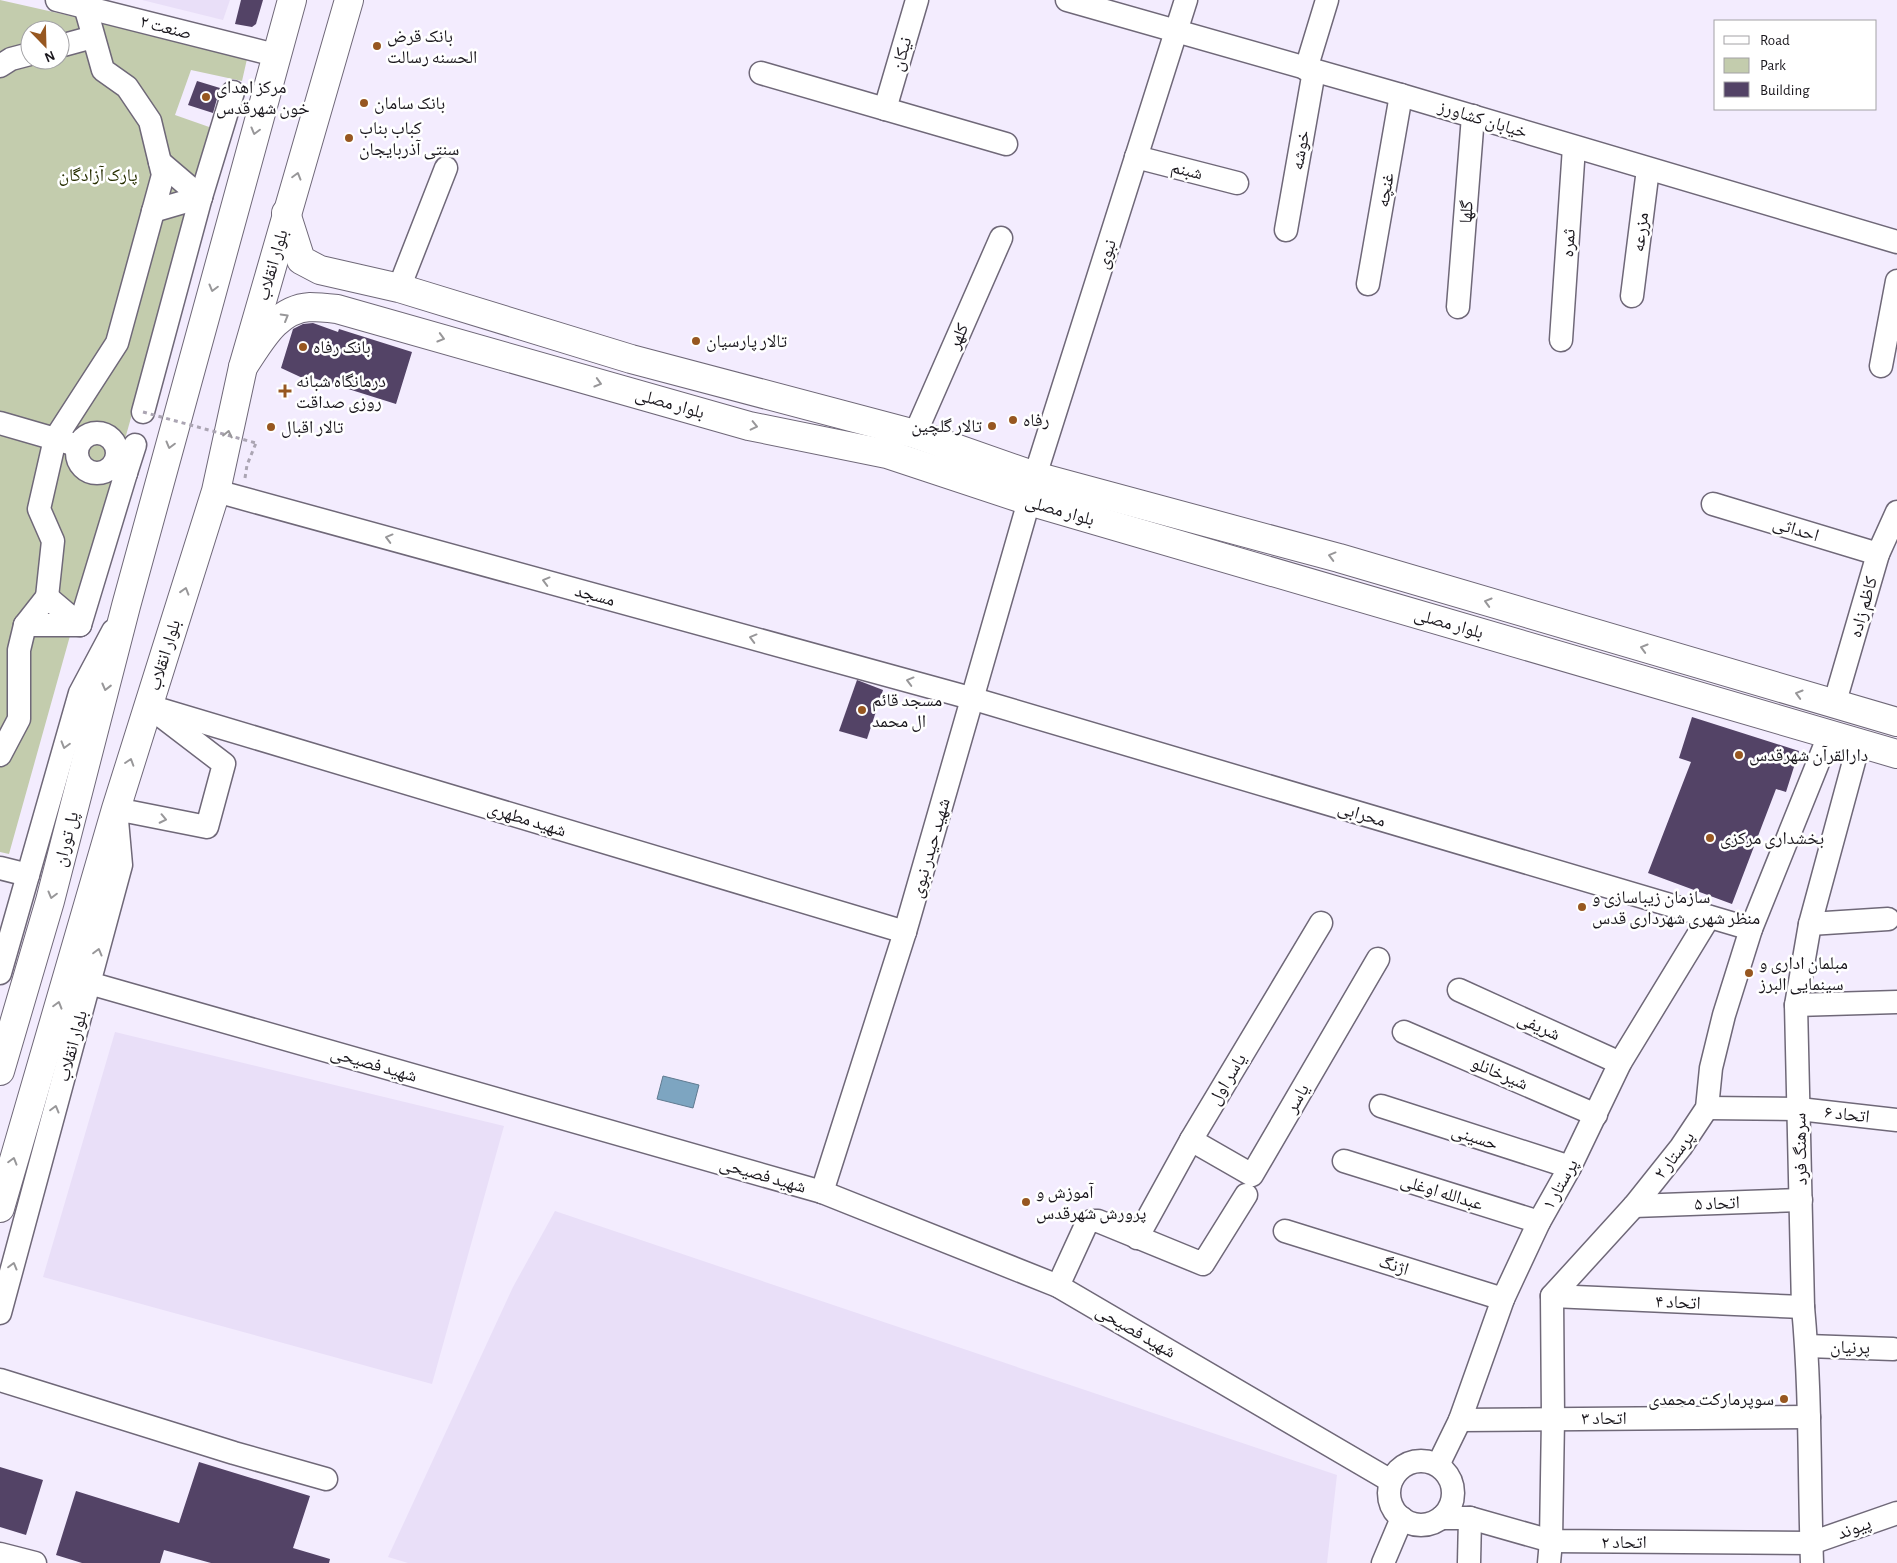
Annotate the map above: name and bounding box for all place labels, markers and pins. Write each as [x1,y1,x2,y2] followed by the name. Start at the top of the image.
[387,28,477,67] place label: بانک قرض الحسنه رسالت
[371,40,383,52] marker: بانک قرض الحسنه رسالت
[216,79,310,119] place label: مرکز اهدای خون شهرقدس
[200,91,212,103] marker: مرکز اهدای خون شهرقدس
[374,95,445,114] place label: بانک سامان
[358,97,370,109] marker: بانک سامان
[359,120,459,160] place label: کباب بناب سنتی آذربایجان
[343,132,355,144] marker: کباب بناب سنتی آذربایجان
[706,333,787,352] place label: تالار پارسیان
[690,335,702,347] marker: تالار پارسیان
[313,339,371,358] place label: بانک رفاه
[297,341,309,353] marker: بانک رفاه
[296,373,386,413] place label: درمانگاه شبانه روزی صداقت
[278,384,292,398] marker: درمانگاه شبانه روزی صداقت
[1023,412,1049,430] place label: رفاه
[1007,414,1019,426] marker: رفاه
[911,418,982,437] place label: تالار گلچین
[281,419,343,438] place label: تالار اقبال
[986,420,998,432] marker: تالار گلچین
[265,421,277,433] marker: تالار اقبال
[872,692,942,732] place label: مسجد قائم ال محمد
[856,704,868,716] marker: مسجد قائم ال محمد
[1749,745,1868,766] place label: دارالقرآن شهرقدس
[1733,749,1745,761] marker: دارالقرآن شهرقدس
[1720,830,1824,849] place label: بخشداری مرکزی
[1704,832,1716,844] marker: بخشداری مرکزی
[1592,889,1760,929] place label: سازمان زیباسازی و منظر شهری شهرداری قدس
[1576,901,1588,913] marker: سازمان زیباسازی و منظر شهری شهرداری قدس
[1758,955,1848,995] place label: مبلمان اداری و سینمایی البرز
[1743,967,1755,979] marker: مبلمان اداری و سینمایی البرز
[1036,1182,1146,1224] place label: آموزش و پرورش شهرقدس
[1020,1196,1032,1208] marker: آموزش و پرورش شهرقدس
[1648,1391,1774,1410] place label: سوپرمارکت محمدی
[1778,1393,1790,1405] marker: سوپرمارکت محمدی

